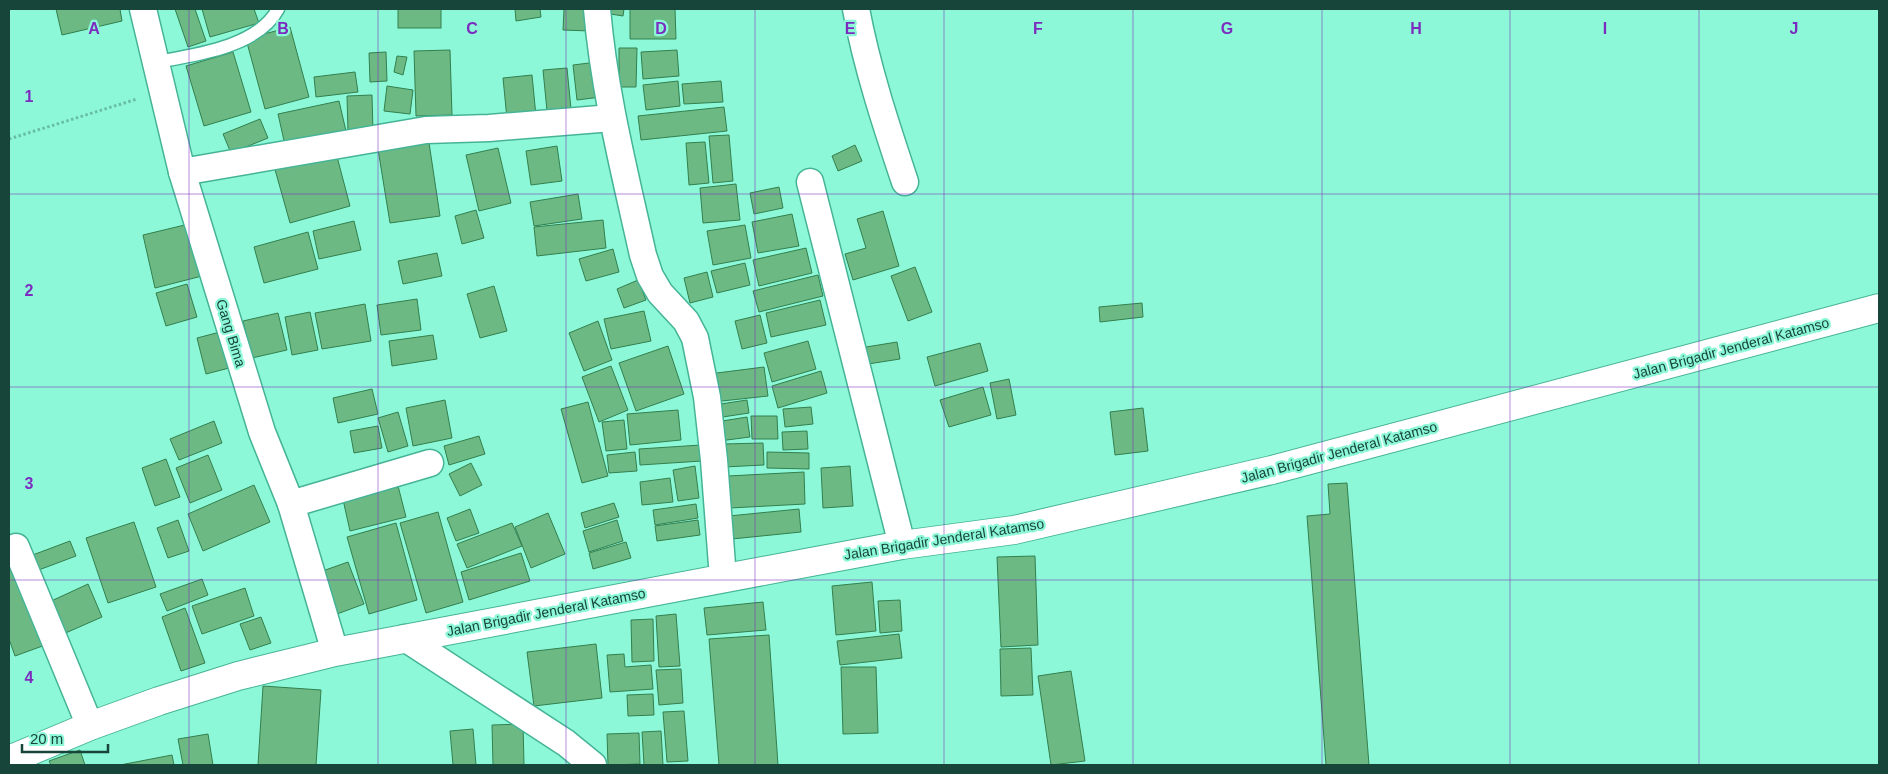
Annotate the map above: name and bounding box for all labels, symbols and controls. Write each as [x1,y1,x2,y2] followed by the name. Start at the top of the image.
[88,20,100,37] text: A
[277,20,289,37] text: B
[466,20,478,37] text: C
[655,20,667,37] text: D
[845,20,856,37] text: E
[1033,20,1043,37] text: F
[1221,20,1233,37] text: G
[1410,20,1422,37] text: H
[1603,20,1607,37] text: I
[1790,20,1798,37] text: J
[25,88,34,105] text: 1
[25,282,34,299] text: 2
[213,297,249,369] street label: Gang Bima
[1631,314,1831,382] street label: Jalan Brigadir Jenderal Katamso
[1239,418,1439,486] street label: Jalan Brigadir Jenderal Katamso
[25,475,34,492] text: 3
[843,515,1045,563] street label: Jalan Brigadir Jenderal Katamso
[445,585,647,639] street label: Jalan Brigadir Jenderal Katamso
[25,669,34,686] text: 4
[22,722,109,754] scale bar
[30,730,63,747] text: 20 m

